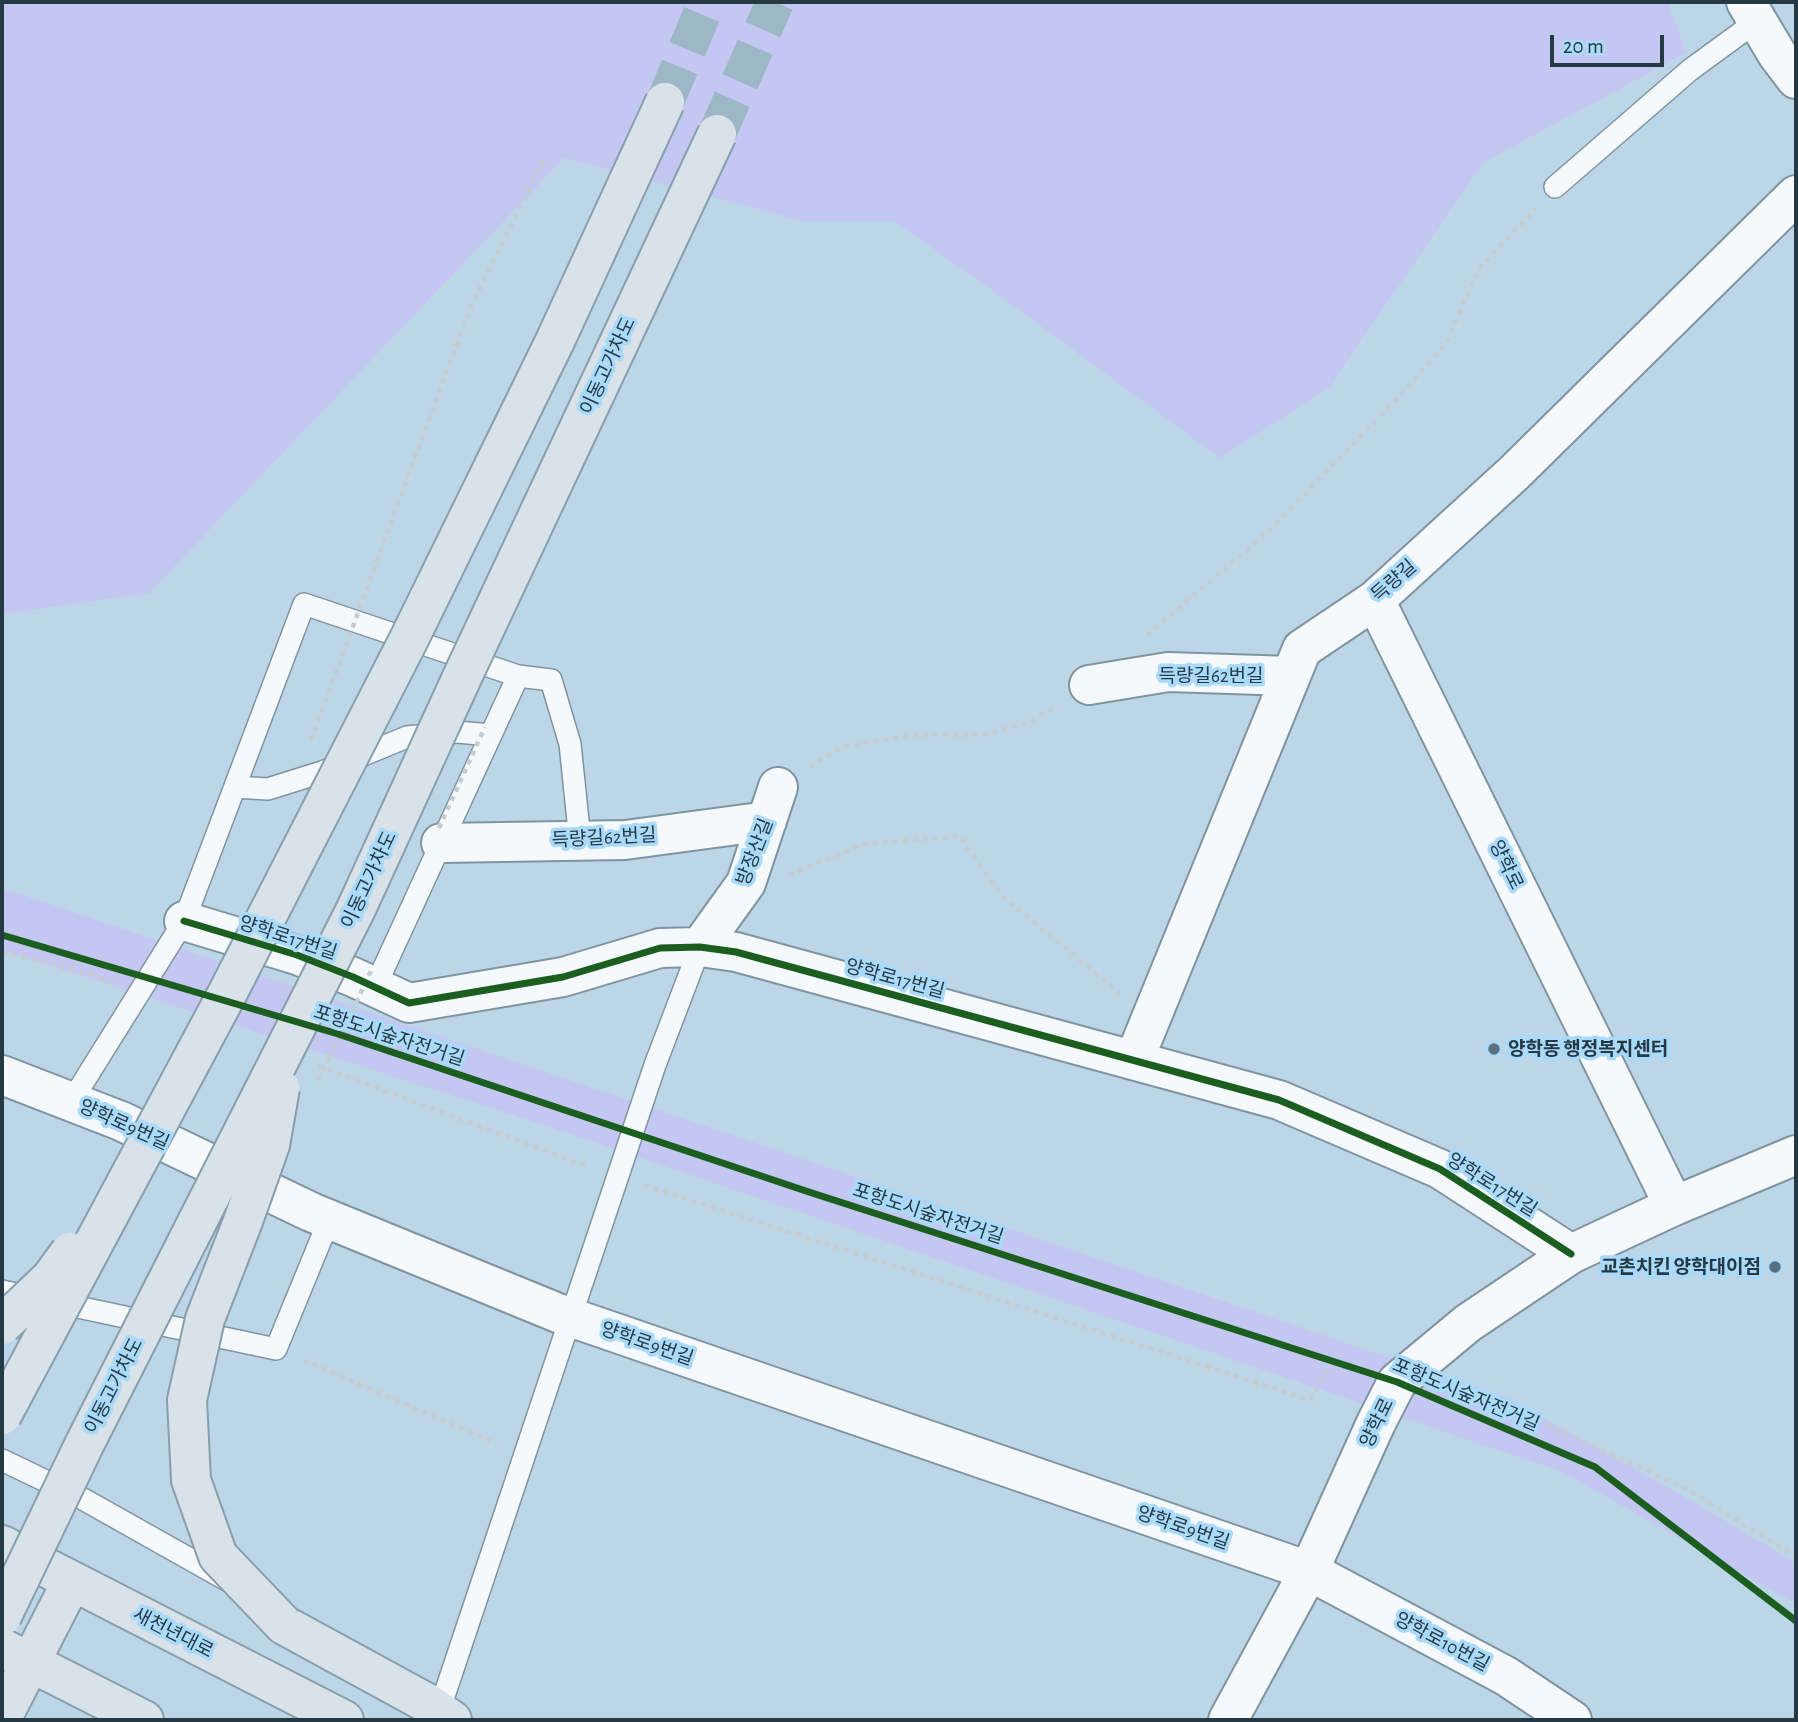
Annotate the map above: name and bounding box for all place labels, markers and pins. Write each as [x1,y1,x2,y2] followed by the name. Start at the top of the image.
[1508,1038,1668,1060] place label: 양학동 행정복지센터
[1486,1041,1502,1057] marker: 양학동 행정복지센터
[1601,1256,1761,1278] place label: 교촌치킨 양학대이점
[1767,1259,1783,1275] marker: 교촌치킨 양학대이점

